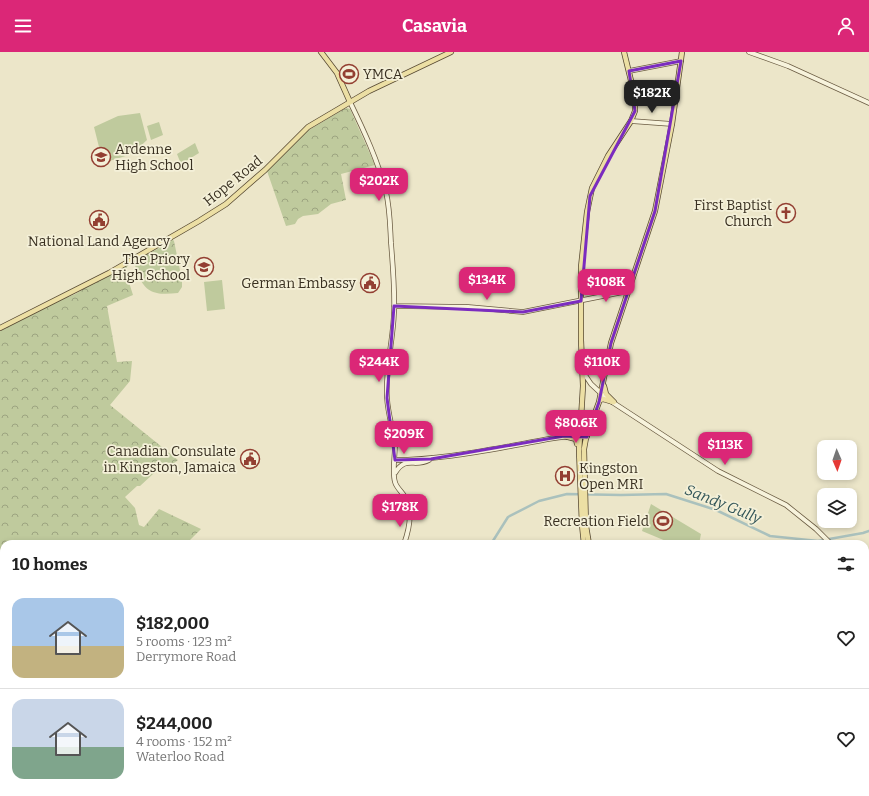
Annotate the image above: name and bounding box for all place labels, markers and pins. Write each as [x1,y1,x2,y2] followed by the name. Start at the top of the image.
[338,63,360,85] sports icon: YMCA
[363,66,403,83] place label: YMCA
[624,80,680,114] pin: $182K
[115,141,193,174] place label: Ardenne High School
[90,146,112,168] school or university icon: Ardenne High School
[351,168,407,202] pin: $202K
[694,197,772,230] place label: First Baptist Church
[775,202,797,224] church icon: First Baptist Church
[88,209,110,231] public building icon: National Land Agency
[28,233,171,250] place label: National Land Agency
[112,251,191,284] place label: The Priory High School
[193,256,215,278] school or university icon: The Priory High School
[459,267,515,301] pin: $134K
[578,269,634,303] pin: $108K
[359,272,381,294] public building icon: German Embassy
[241,275,357,292] place label: German Embassy
[351,349,407,383] pin: $244K
[574,349,630,383] pin: $110K
[543,410,609,444] pin: $80.6K
[376,421,432,455] pin: $209K
[697,432,753,466] pin: $113K
[103,443,236,476] place label: Canadian Consulate in Kingston, Jamaica
[239,448,261,470] public building icon: Canadian Consulate in Kingston, Jamaica
[579,460,644,493] place label: Kingston Open MRI
[554,465,576,487] hospital icon: Kingston Open MRI
[372,494,428,528] pin: $178K
[652,510,674,532] sports icon: Recreation Field
[544,513,649,530] place label: Recreation Field

